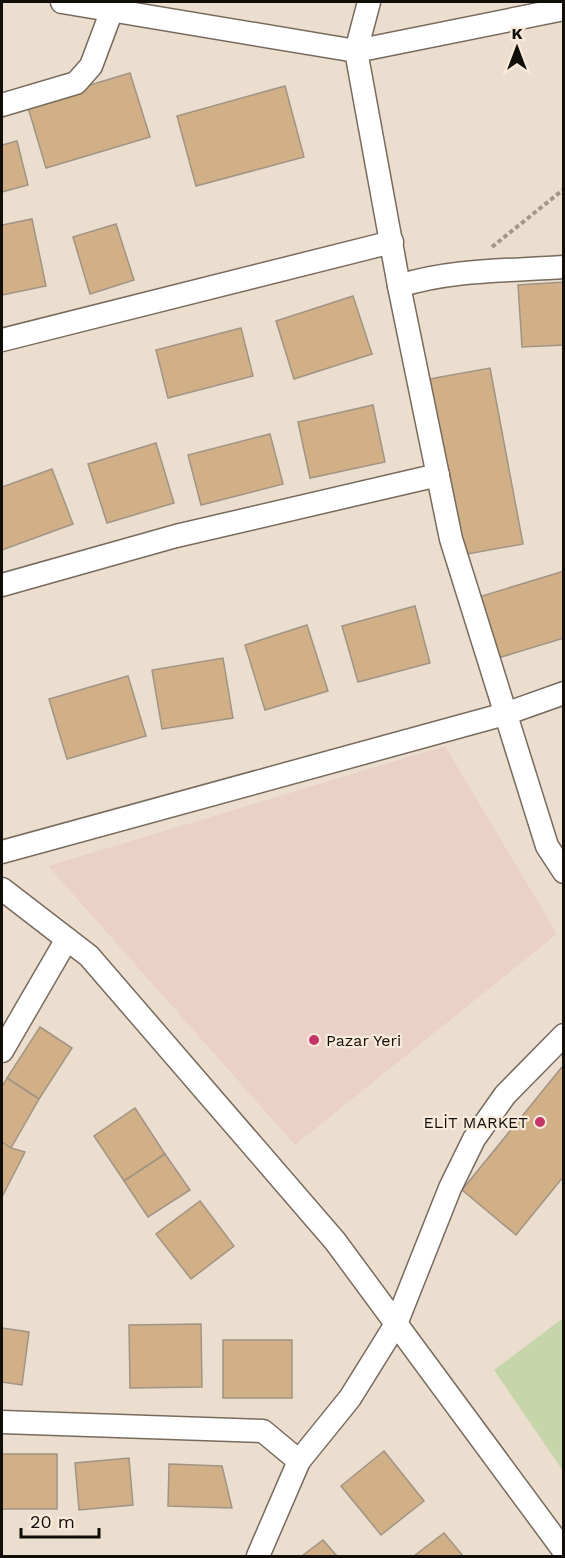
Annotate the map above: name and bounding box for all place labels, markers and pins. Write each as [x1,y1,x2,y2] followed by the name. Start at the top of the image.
[326,1031,401,1050] place label: Pazar Yeri
[307,1033,321,1047] marker: Pazar Yeri
[424,1113,528,1132] place label: ELİT MARKET
[533,1115,547,1129] marker: ELİT MARKET

